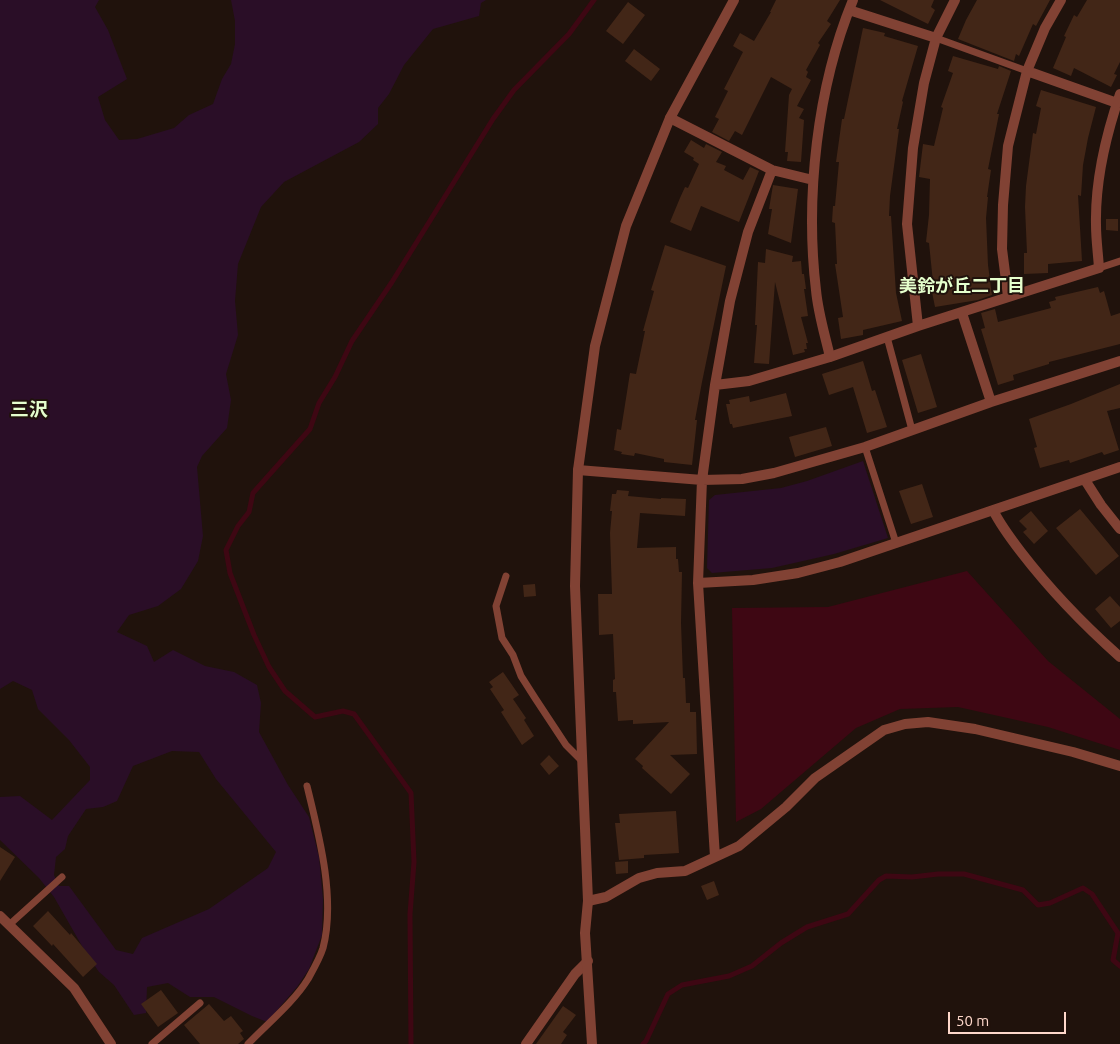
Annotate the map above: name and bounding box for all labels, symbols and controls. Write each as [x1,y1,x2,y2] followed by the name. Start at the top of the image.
[899,275,1025,297] district label: 美鈴が丘二丁目
[10,399,48,421] district label: 三沢
[950,1002,1068,1034] scale bar
[956,1012,989,1029] text: 50 m

